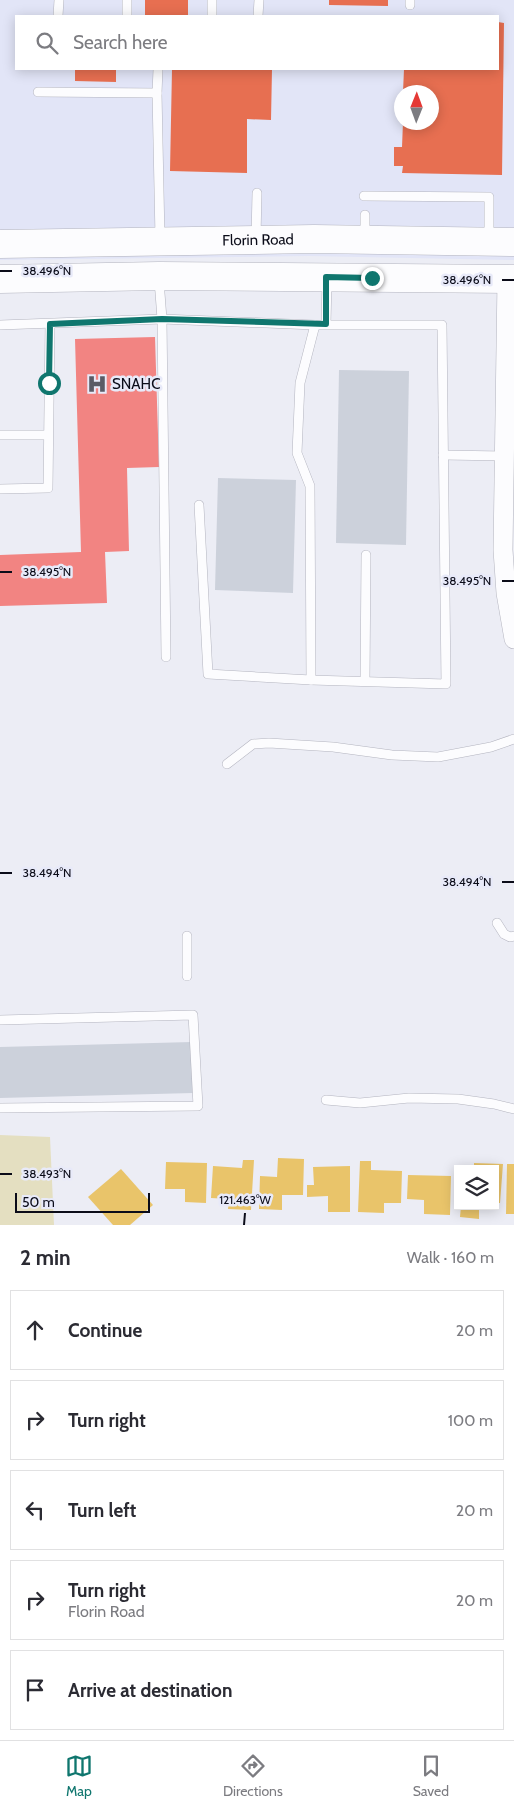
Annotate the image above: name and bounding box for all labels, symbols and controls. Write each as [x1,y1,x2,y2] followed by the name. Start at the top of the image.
[15,15,499,70] search box
[33,29,61,57] icon: search
[73,31,167,54] text: Search here
[394,85,439,130] north arrow
[222,230,294,249] street label: Florin Road
[23,263,71,278] text: 38.496°N
[361,267,384,290] route end
[443,272,491,287] text: 38.496°N
[38,372,61,395] route start
[86,373,108,395] hospital icon: SNAHC
[112,375,160,393] place label: SNAHC
[23,564,71,579] text: 38.495°N
[443,573,491,588] text: 38.495°N
[23,865,71,880] text: 38.494°N
[443,874,491,889] text: 38.494°N
[454,1165,499,1210] map controls
[454,1165,499,1210] button: layers
[23,1166,71,1181] text: 38.493°N
[15,1190,150,1213] scale bar
[219,1192,271,1207] text: 121.463°W
[22,1193,55,1211] text: 50 m
[20,1245,71,1270] text: 2 min
[407,1248,494,1267] text: Walk · 160 m
[21,1316,49,1344] icon: ahead
[68,1319,142,1342] text: Continue
[456,1321,493,1340] text: 20 m
[21,1406,49,1434] icon: right
[68,1409,146,1432] text: Turn right
[448,1411,493,1430] text: 100 m
[21,1496,49,1524] icon: left
[68,1499,136,1522] text: Turn left
[456,1501,493,1520] text: 20 m
[68,1579,146,1602] text: Turn right
[21,1586,49,1614] icon: right
[456,1591,493,1610] text: 20 m
[68,1602,145,1621] text: Florin Road
[21,1676,49,1704] icon: arrive
[68,1679,232,1702] text: Arrive at destination
[65,1752,93,1800] tab: Map
[223,1752,283,1800] tab: Directions
[413,1752,449,1800] tab: Saved

